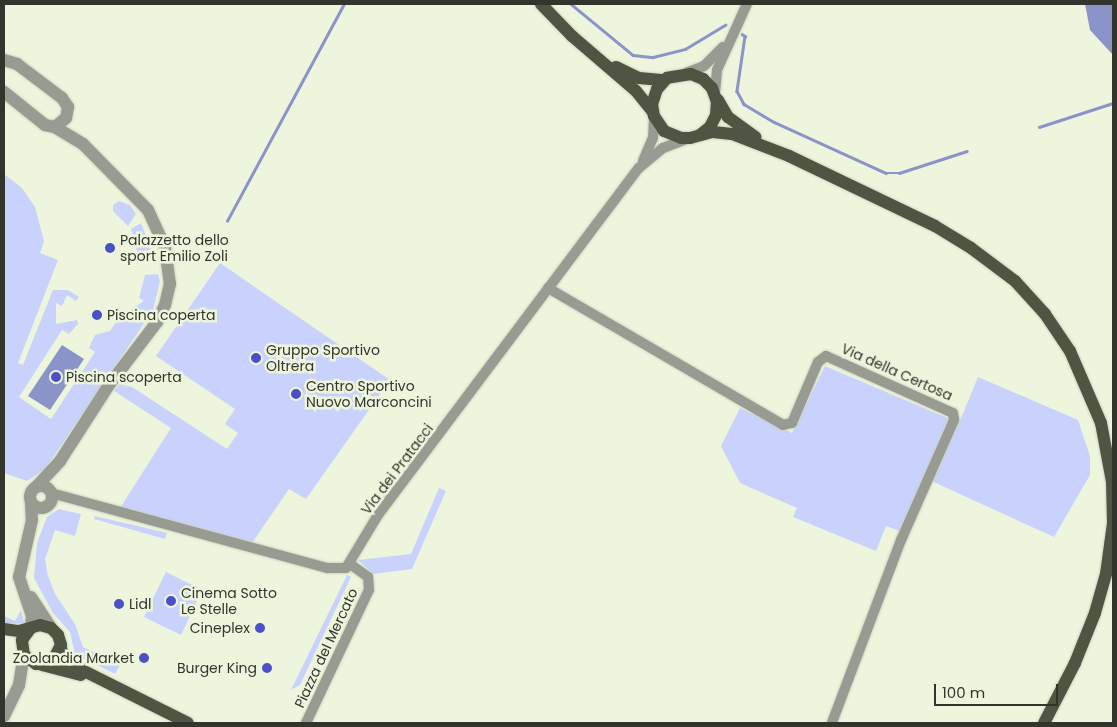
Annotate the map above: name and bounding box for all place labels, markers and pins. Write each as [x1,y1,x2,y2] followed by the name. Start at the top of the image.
[120,232,229,264] place label: Palazzetto dello sport Emilio Zoli
[104,242,116,254] marker: Palazzetto dello sport Emilio Zoli
[107,307,215,323] place label: Piscina coperta
[91,309,103,321] marker: Piscina coperta
[266,342,380,374] place label: Gruppo Sportivo Oltrera
[250,352,262,364] marker: Gruppo Sportivo Oltrera
[66,369,182,385] place label: Piscina scoperta
[50,371,62,383] marker: Piscina scoperta
[306,378,432,411] place label: Centro Sportivo Nuovo Marconcini
[290,388,302,400] marker: Centro Sportivo Nuovo Marconcini
[181,585,277,618] place label: Cinema Sotto Le Stelle
[165,595,177,607] marker: Cinema Sotto Le Stelle
[129,596,151,612] place label: Lidl
[113,598,125,610] marker: Lidl
[190,620,250,636] place label: Cineplex
[254,622,266,634] marker: Cineplex
[13,650,134,666] place label: Zoolandia Market
[138,652,150,664] marker: Zoolandia Market
[177,660,257,676] place label: Burger King
[261,662,273,674] marker: Burger King

